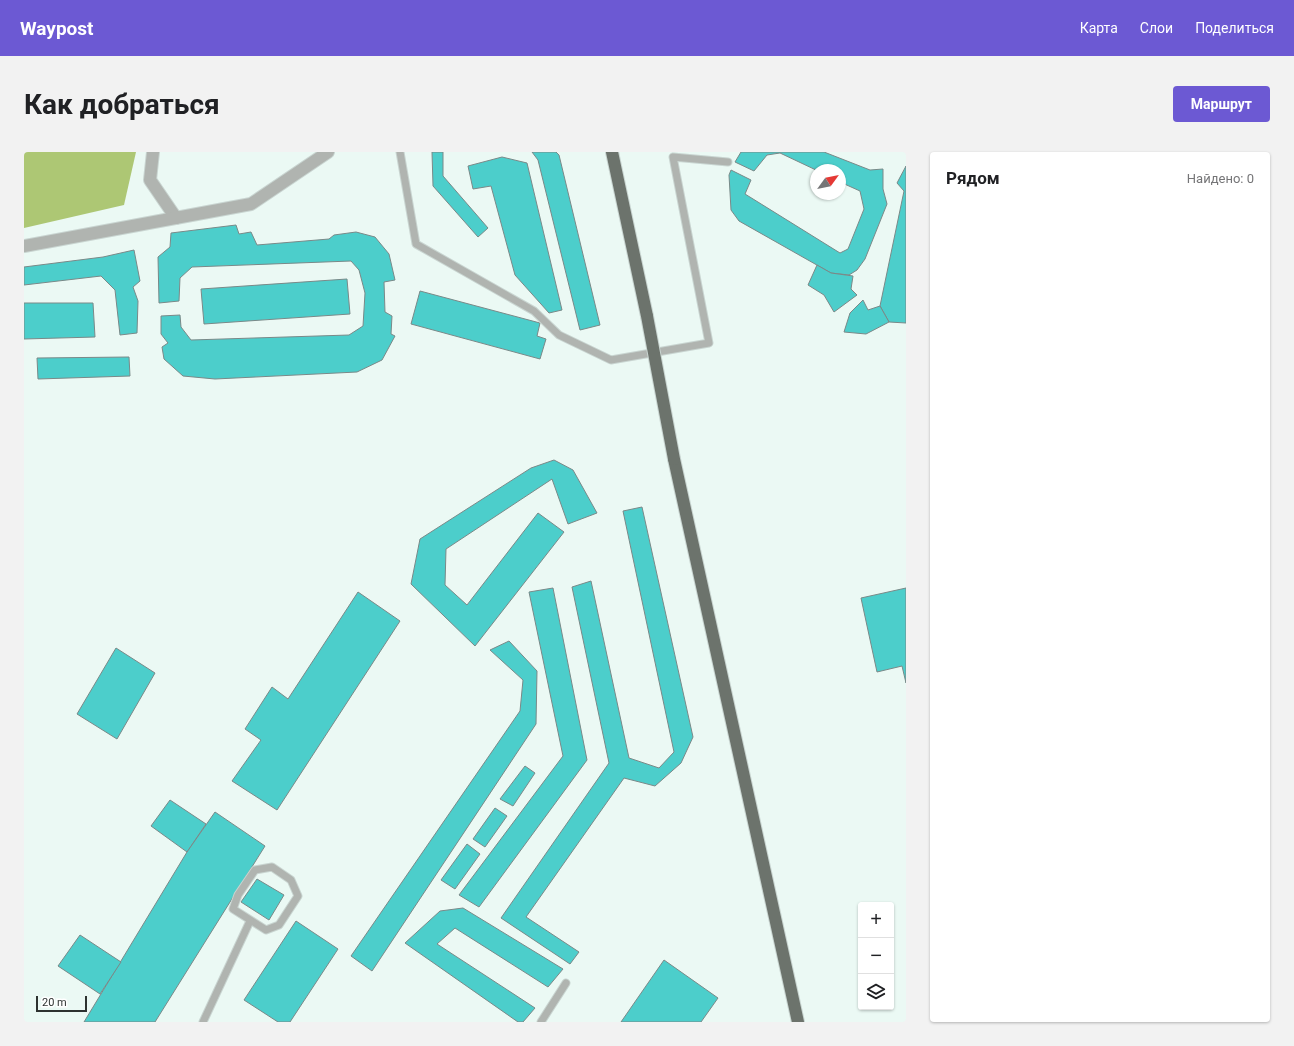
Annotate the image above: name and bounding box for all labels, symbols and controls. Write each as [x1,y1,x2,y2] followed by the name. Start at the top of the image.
[20,17,94,40] text: Waypost
[1080,20,1118,36] text: Карта
[1140,20,1173,36] text: Слои
[1195,20,1274,36] text: Поделиться
[1173,86,1270,122] button: Маршрут
[24,88,220,121] text: Как добраться
[810,164,846,200] north arrow
[946,168,1000,188] text: Рядом
[1187,171,1254,186] text: Найдено: 0
[858,902,894,1010] map controls
[858,902,894,938] button: +
[858,938,894,974] button: −
[858,974,894,1010] button: layers
[36,994,87,1013] scale bar
[42,996,67,1009] text: 20 m

